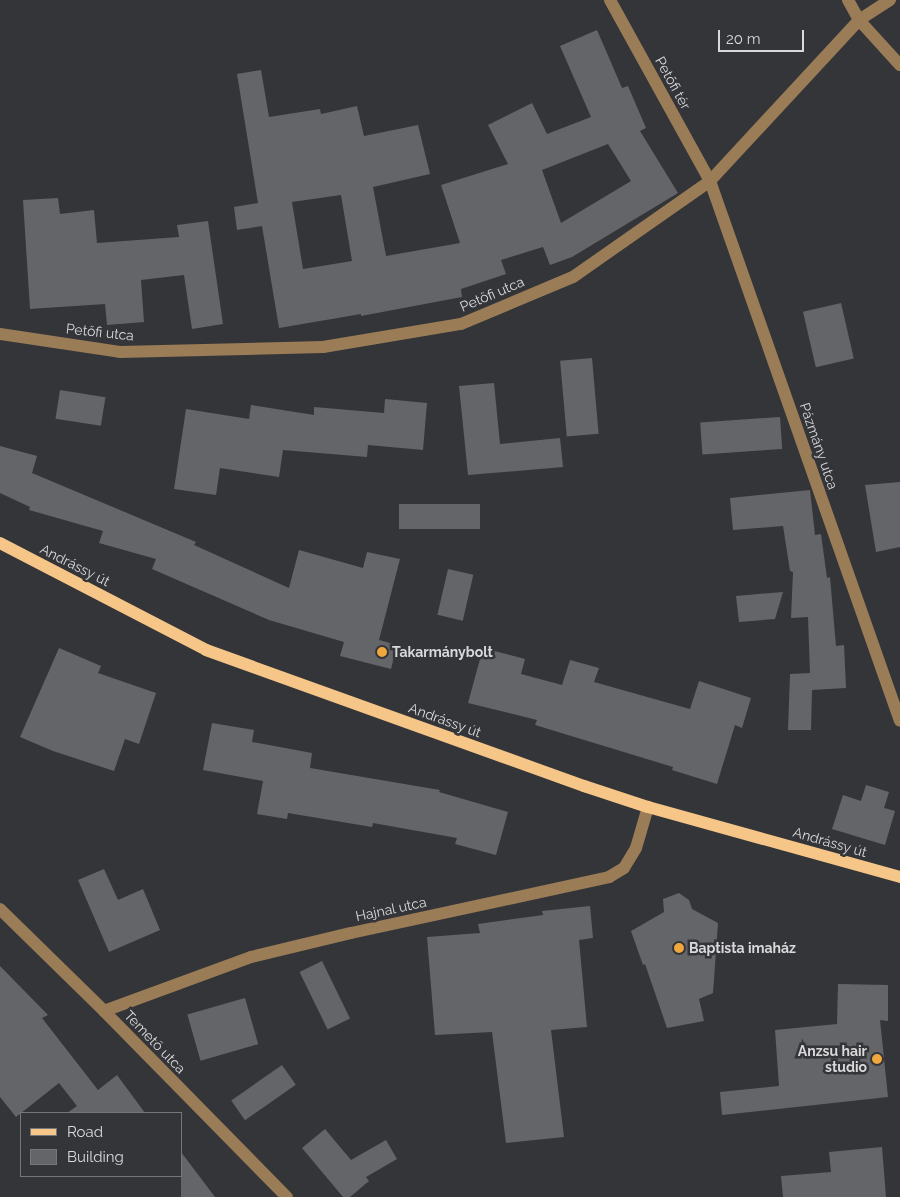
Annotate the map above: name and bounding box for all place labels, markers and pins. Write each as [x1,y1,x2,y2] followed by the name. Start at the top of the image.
[392,644,493,660] place label: Takarmánybolt
[376,646,388,658] marker: Takarmánybolt
[689,940,796,956] place label: Baptista imaház
[673,942,685,954] marker: Baptista imaház
[798,1043,867,1076] place label: Anzsu hair studio
[871,1053,883,1065] marker: Anzsu hair studio

